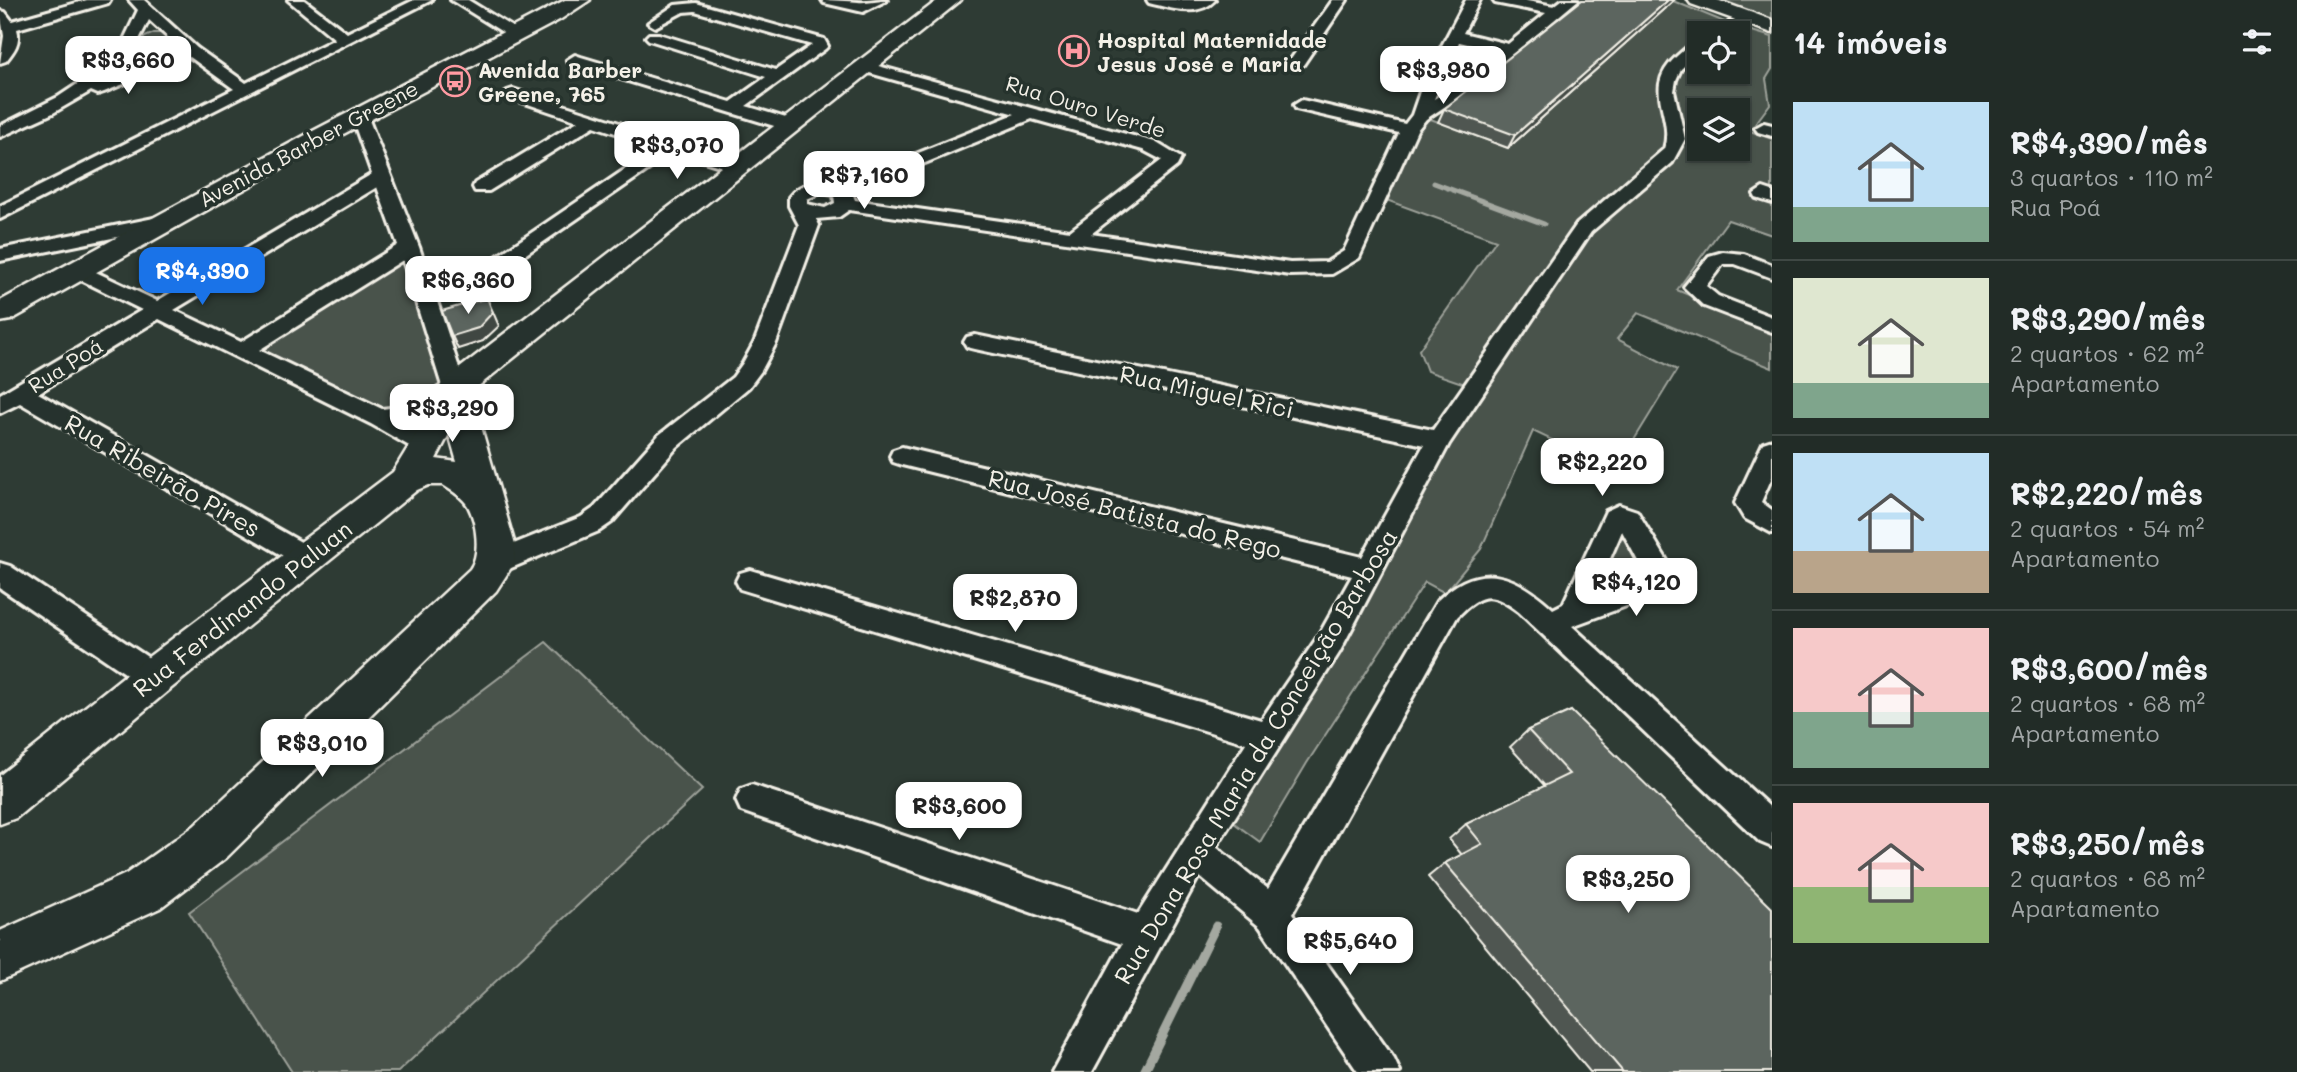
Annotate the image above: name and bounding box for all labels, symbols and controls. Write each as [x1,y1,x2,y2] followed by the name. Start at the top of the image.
[1687,21,1750,161] map controls
[1687,21,1750,84] button: locate
[1793,22,1948,62] text: 14 imóveis
[2238,23,2276,61] icon: filters
[1097,26,1327,77] place label: Hospital Maternidade Jesus José e Maria
[1057,34,1091,68] hospital icon: Hospital Maternidade Jesus José e Maria
[63,36,193,96] pin: R$3,660
[81,44,175,74] text: R$3,660
[1378,46,1508,106] pin: R$3,980
[1396,54,1490,84] text: R$3,980
[478,56,642,107] place label: Avenida Barber Greene, 765
[438,64,472,98] bus stop icon: Avenida Barber Greene, 765
[1003,69,1169,143] street label: Rua Ouro Verde
[194,74,422,212] street label: Avenida Barber Greene
[1687,98,1750,161] button: layers
[612,122,742,181] pin: R$3,070
[2010,122,2208,162] text: R$4,390/mês
[630,129,724,159] text: R$3,070
[1849,130,1933,214] icon: home
[799,152,929,211] pin: R$7,160
[820,159,908,189] text: R$7,160
[2010,162,2213,192] text: 3 quartos · 110 m²
[2010,192,2101,222] text: Rua Poá
[137,247,267,307] pin: R$4,390
[155,255,249,285] text: R$4,390
[403,256,533,316] pin: R$6,360
[421,264,515,294] text: R$6,360
[2010,298,2206,338] text: R$3,290/mês
[1849,306,1933,390] icon: home
[23,332,107,398] street label: Rua Poá
[2010,338,2204,368] text: 2 quartos · 62 m²
[1117,357,1297,425] street label: Rua Miguel Rici
[2010,368,2160,398] text: Apartamento
[387,384,517,444] pin: R$3,290
[406,392,498,422] text: R$3,290
[60,406,266,544] street label: Rua Ribeirão Pires
[1537,438,1667,498] pin: R$2,220
[1557,446,1647,476] text: R$2,220
[985,462,1285,564] street label: Rua José Batista do Rego
[2010,473,2203,513] text: R$2,220/mês
[1849,481,1933,565] icon: home
[126,513,358,703] street label: Rua Ferdinando Paluan
[2010,513,2204,543] text: 2 quartos · 54 m²
[1106,523,1404,989] street label: Rua Dona Rosa Maria da Conceição Barbosa
[2010,543,2160,573] text: Apartamento
[1571,558,1701,618] pin: R$4,120
[1591,566,1681,596] text: R$4,120
[950,574,1080,634] pin: R$2,870
[969,582,1061,612] text: R$2,870
[2010,648,2208,688] text: R$3,600/mês
[1849,656,1933,740] icon: home
[2010,688,2205,718] text: 2 quartos · 68 m²
[2010,718,2160,748] text: Apartamento
[257,720,387,779] pin: R$3,010
[277,727,367,757] text: R$3,010
[894,782,1024,842] pin: R$3,600
[912,790,1006,820] text: R$3,600
[2010,823,2205,863] text: R$3,250/mês
[1849,831,1933,915] icon: home
[1563,856,1693,915] pin: R$3,250
[1582,863,1674,893] text: R$3,250
[2010,863,2205,893] text: 2 quartos · 68 m²
[2010,893,2160,923] text: Apartamento
[1285,918,1415,977] pin: R$5,640
[1303,925,1397,955] text: R$5,640

